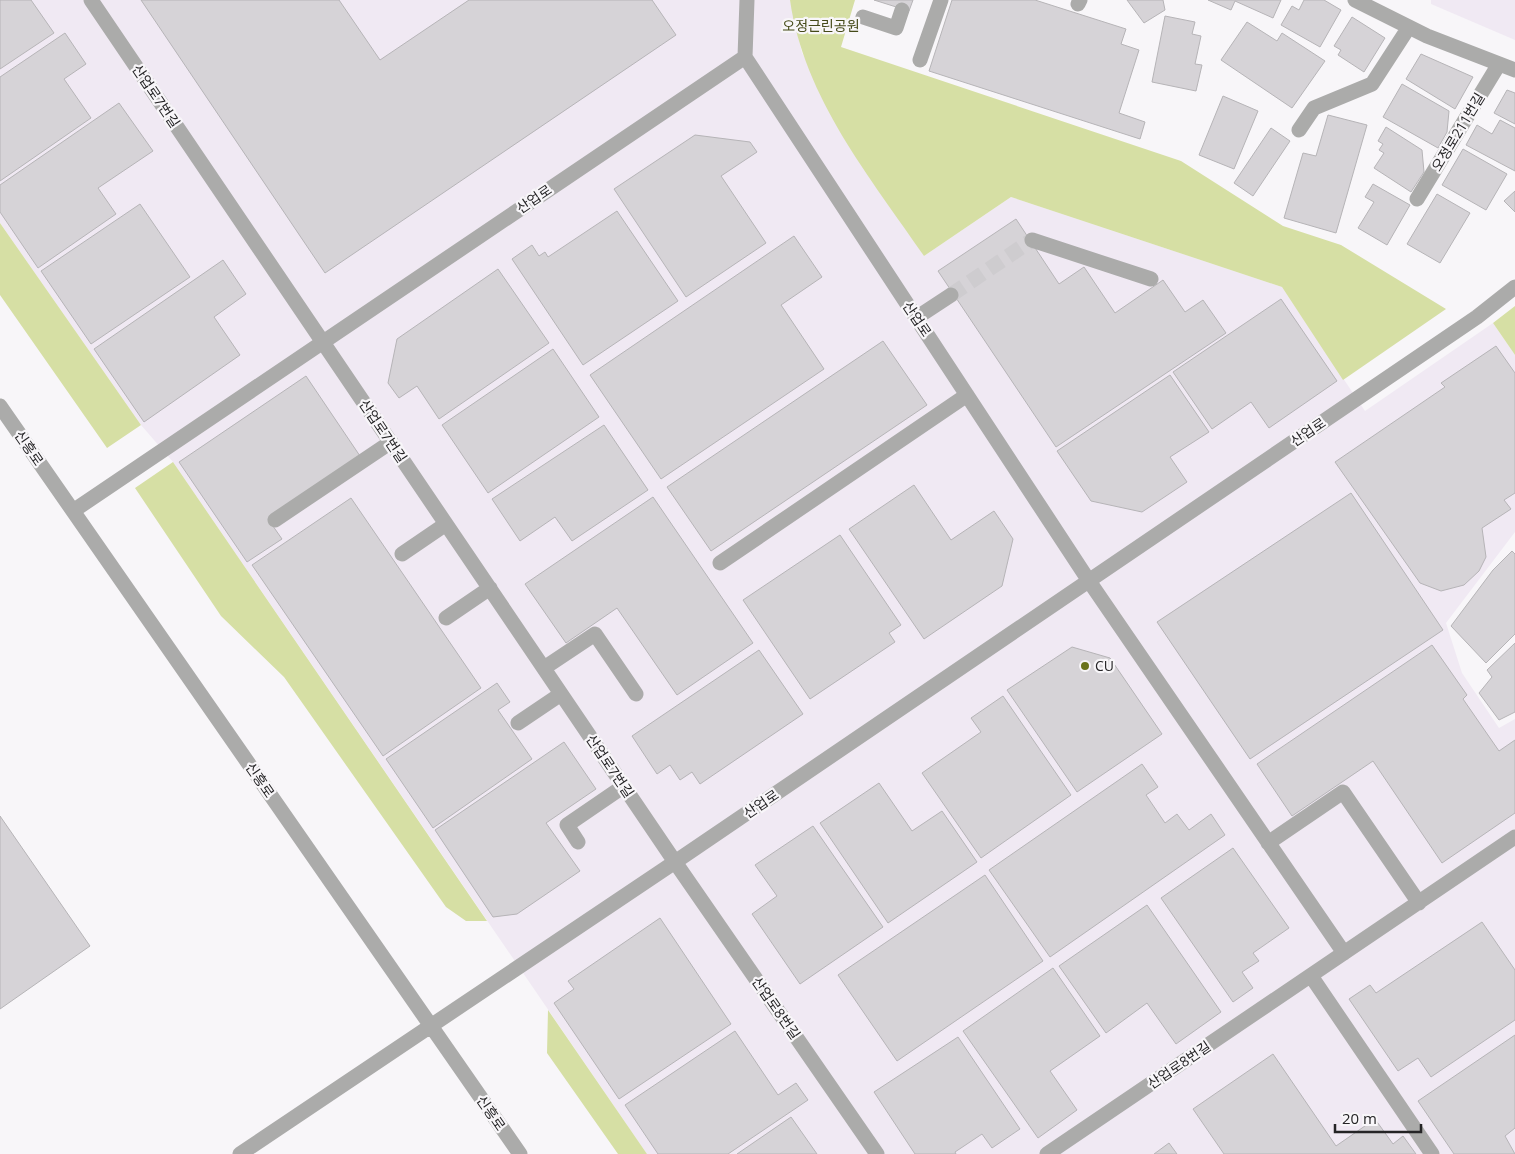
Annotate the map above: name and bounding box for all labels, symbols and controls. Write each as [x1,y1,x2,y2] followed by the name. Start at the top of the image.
[782,16,860,35] park label: 오정근린공원
[128,60,185,131] street label: 산업로7번길
[1427,89,1488,175] street label: 오정로211번길
[512,180,555,217] street label: 산업로
[899,297,936,340] street label: 산업로
[355,395,412,466] street label: 산업로7번길
[1286,413,1329,450] street label: 산업로
[11,426,48,469] street label: 신흥로
[1095,656,1114,675] place label: CU
[1079,660,1091,672] marker: CU
[582,730,639,801] street label: 산업로7번길
[242,758,279,801] street label: 신흥로
[739,785,782,822] street label: 산업로
[748,973,805,1043] street label: 산업로8번길
[1143,1036,1214,1093] street label: 산업로8번길
[473,1091,510,1134] street label: 신흥로
[1335,1102,1421,1134] scale bar
[1342,1108,1377,1128] text: 20 m

